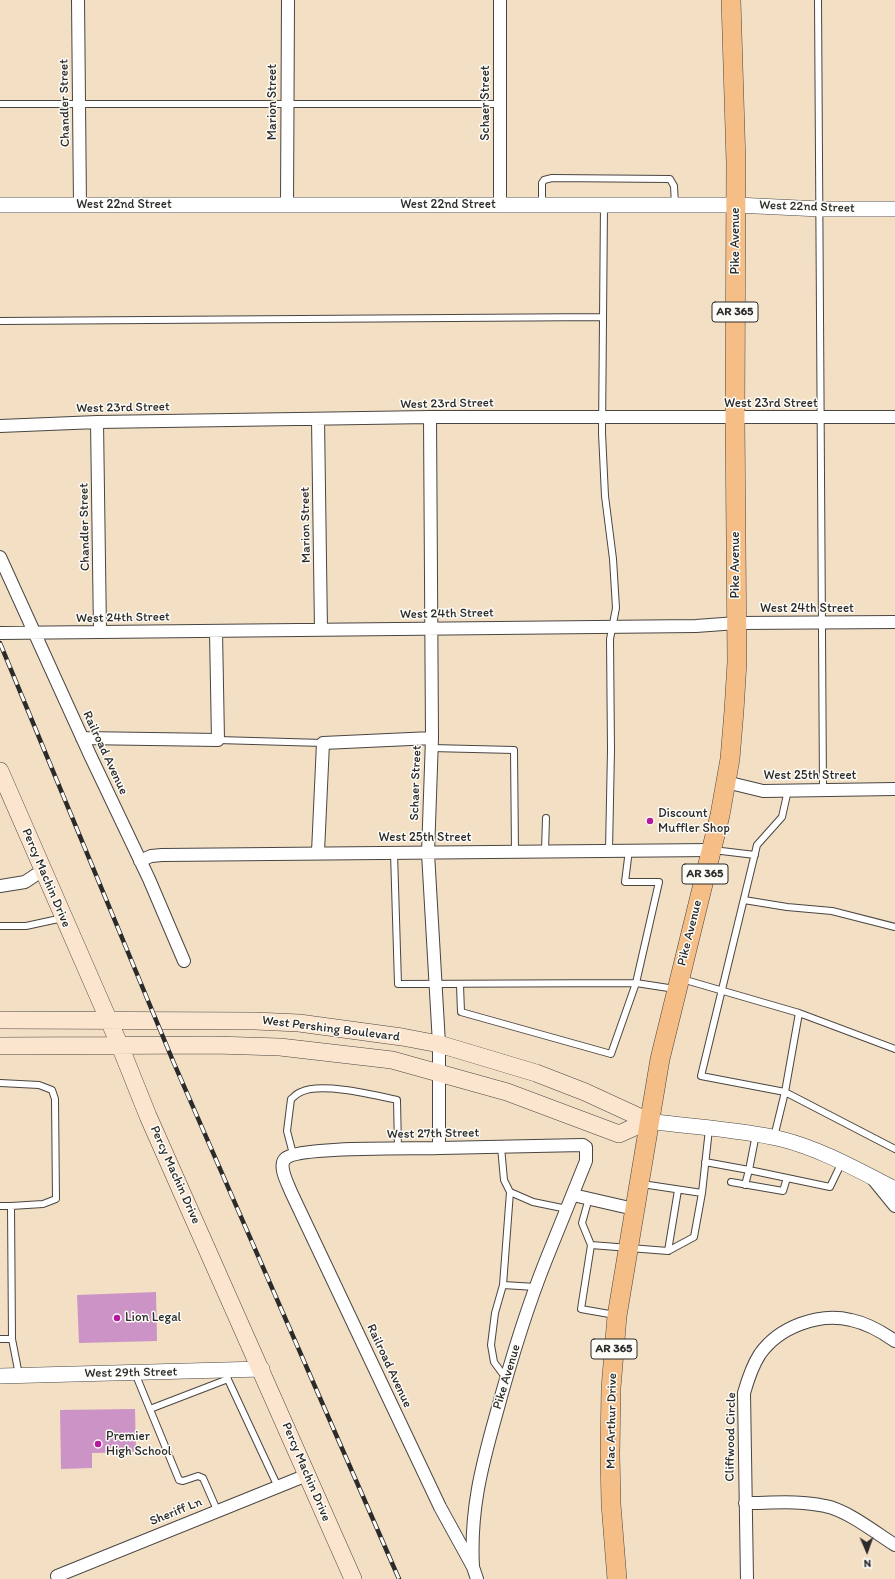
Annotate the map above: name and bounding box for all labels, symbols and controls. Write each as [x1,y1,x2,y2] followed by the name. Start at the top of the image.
[56,59,74,147] street label: Chandler Street
[265,64,281,140] street label: Marion Street
[478,65,494,141] street label: Schaer Street
[76,197,172,213] street label: West 22nd Street
[400,197,496,213] street label: West 22nd Street
[759,198,855,216] street label: West 22nd Street
[728,207,744,275] street label: Pike Avenue
[712,302,758,322] road number: AR 365
[400,395,494,413] street label: West 23rd Street
[724,396,818,412] street label: West 23rd Street
[76,399,170,417] street label: West 23rd Street
[76,483,94,571] street label: Chandler Street
[298,487,314,563] street label: Marion Street
[728,531,744,599] street label: Pike Avenue
[760,601,854,617] street label: West 24th Street
[400,605,494,623] street label: West 24th Street
[76,609,170,627] street label: West 24th Street
[79,709,131,797] street label: Railroad Avenue
[407,745,425,821] street label: Schaer Street
[764,768,856,784] street label: West 25th Street
[658,806,730,837] place label: Discount Muffler Shop
[645,816,655,826] marker: Discount Muffler Shop
[18,826,74,930] street label: Percy Machin Drive
[379,830,471,846] street label: West 25th Street
[682,864,728,884] road number: AR 365
[674,898,706,968] street label: Pike Avenue
[261,1013,401,1045] street label: West Pershing Boulevard
[146,1123,204,1227] street label: Percy Machin Drive
[387,1125,479,1143] street label: West 27th Street
[125,1310,181,1326] place label: Lion Legal
[112,1313,122,1323] marker: Lion Legal
[363,1322,415,1410] street label: Railroad Avenue
[591,1339,637,1359] road number: AR 365
[490,1343,524,1411] street label: Pike Avenue
[84,1364,178,1382] street label: West 29th Street
[603,1373,621,1469] street label: Mac Arthur Drive
[722,1392,740,1482] street label: Cliffwood Circle
[278,1420,334,1524] street label: Percy Machin Drive
[106,1429,172,1460] place label: Premier High School
[93,1439,103,1449] marker: Premier High School
[148,1494,204,1530] street label: Sheriff Ln
[847,1531,887,1571] north arrow
[863,1557,871,1570] text: N

